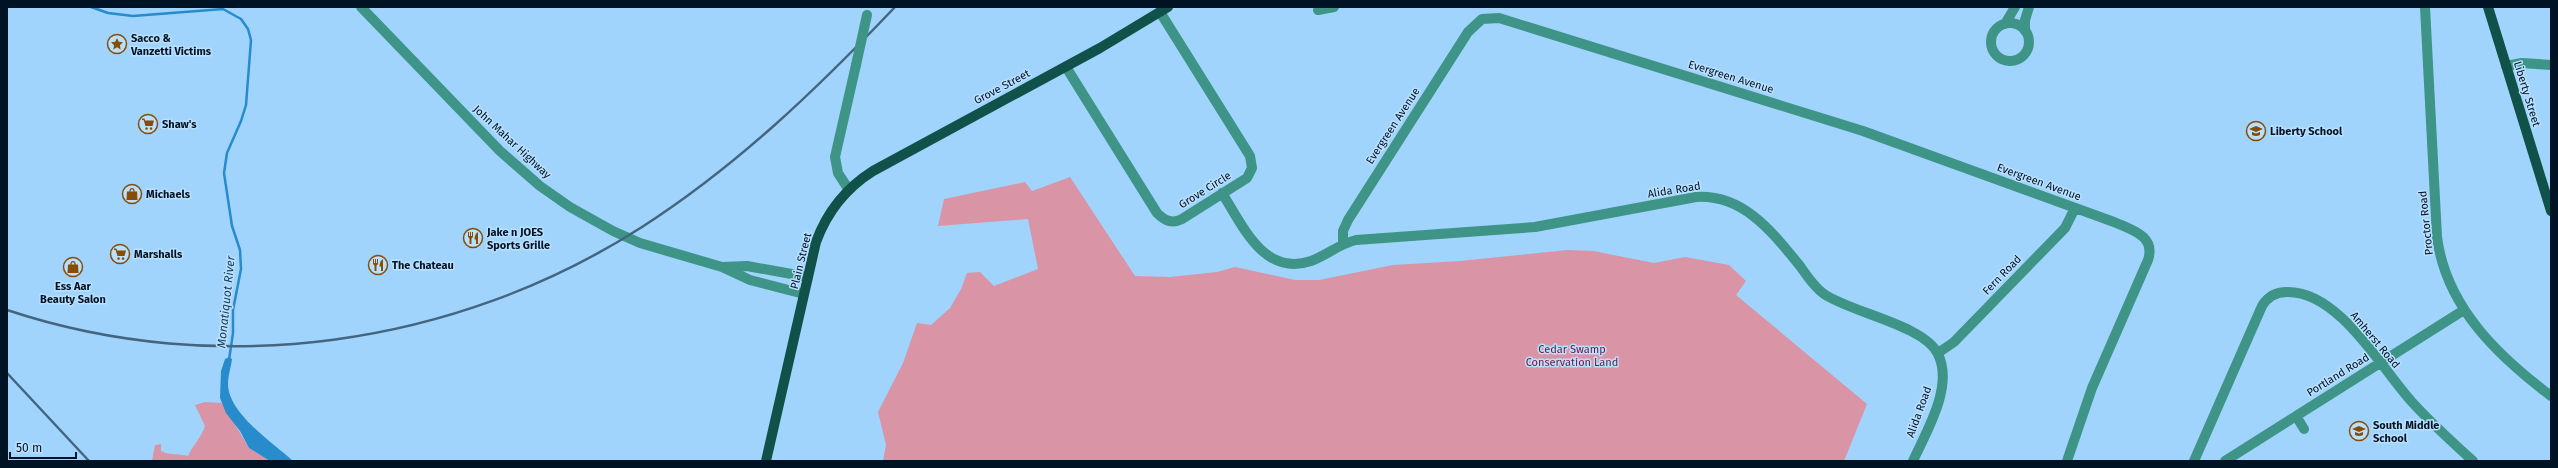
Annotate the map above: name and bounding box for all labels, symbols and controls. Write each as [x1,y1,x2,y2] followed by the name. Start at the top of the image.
[130,32,212,58] place label: Sacco & Vanzetti Victims
[106,33,128,55] place icon: Sacco & Vanzetti Victims
[1687,58,1775,96] street label: Evergreen Avenue
[2511,60,2543,128] street label: Liberty Street
[972,67,1032,107] street label: Grove Street
[1363,85,1423,167] street label: Evergreen Avenue
[470,103,554,182] street label: John Mahar Highway
[137,113,159,135] supermarket icon: Shaw's
[162,118,197,131] place label: Shaw's
[2245,120,2267,142] school or university icon: Liberty School
[2270,125,2343,138] place label: Liberty School
[1995,161,2083,203] street label: Evergreen Avenue
[1176,169,1234,211] street label: Grove Circle
[1647,179,1701,201] street label: Alida Road
[121,183,143,205] shop icon: Michaels
[146,188,191,201] place label: Michaels
[2416,190,2436,256] street label: Proctor Road
[486,226,550,252] place label: Jake n JOES Sports Grille
[462,227,484,249] restaurant icon: Jake n JOES Sports Grille
[788,231,814,291] street label: Plain Street
[109,243,131,265] supermarket icon: Marshalls
[134,248,183,261] place label: Marshalls
[1980,253,2024,297] street label: Fern Road
[367,254,389,276] restaurant icon: The Chateau
[214,255,238,349] water label: Monatiquot River
[62,256,84,278] shop icon: Ess Aar Beauty Salon
[392,259,454,272] place label: The Chateau
[40,280,106,306] place label: Ess Aar Beauty Salon
[2348,309,2402,371] street label: Amherst Road
[1526,343,1618,369] park label: Cedar Swamp Conservation Land
[2304,351,2372,399] street label: Portland Road
[1904,385,1934,439] street label: Alida Road
[2373,419,2439,445] place label: South Middle School
[2348,420,2370,442] school or university icon: South Middle School
[10,434,76,460] scale bar
[16,441,42,455] text: 50 m

